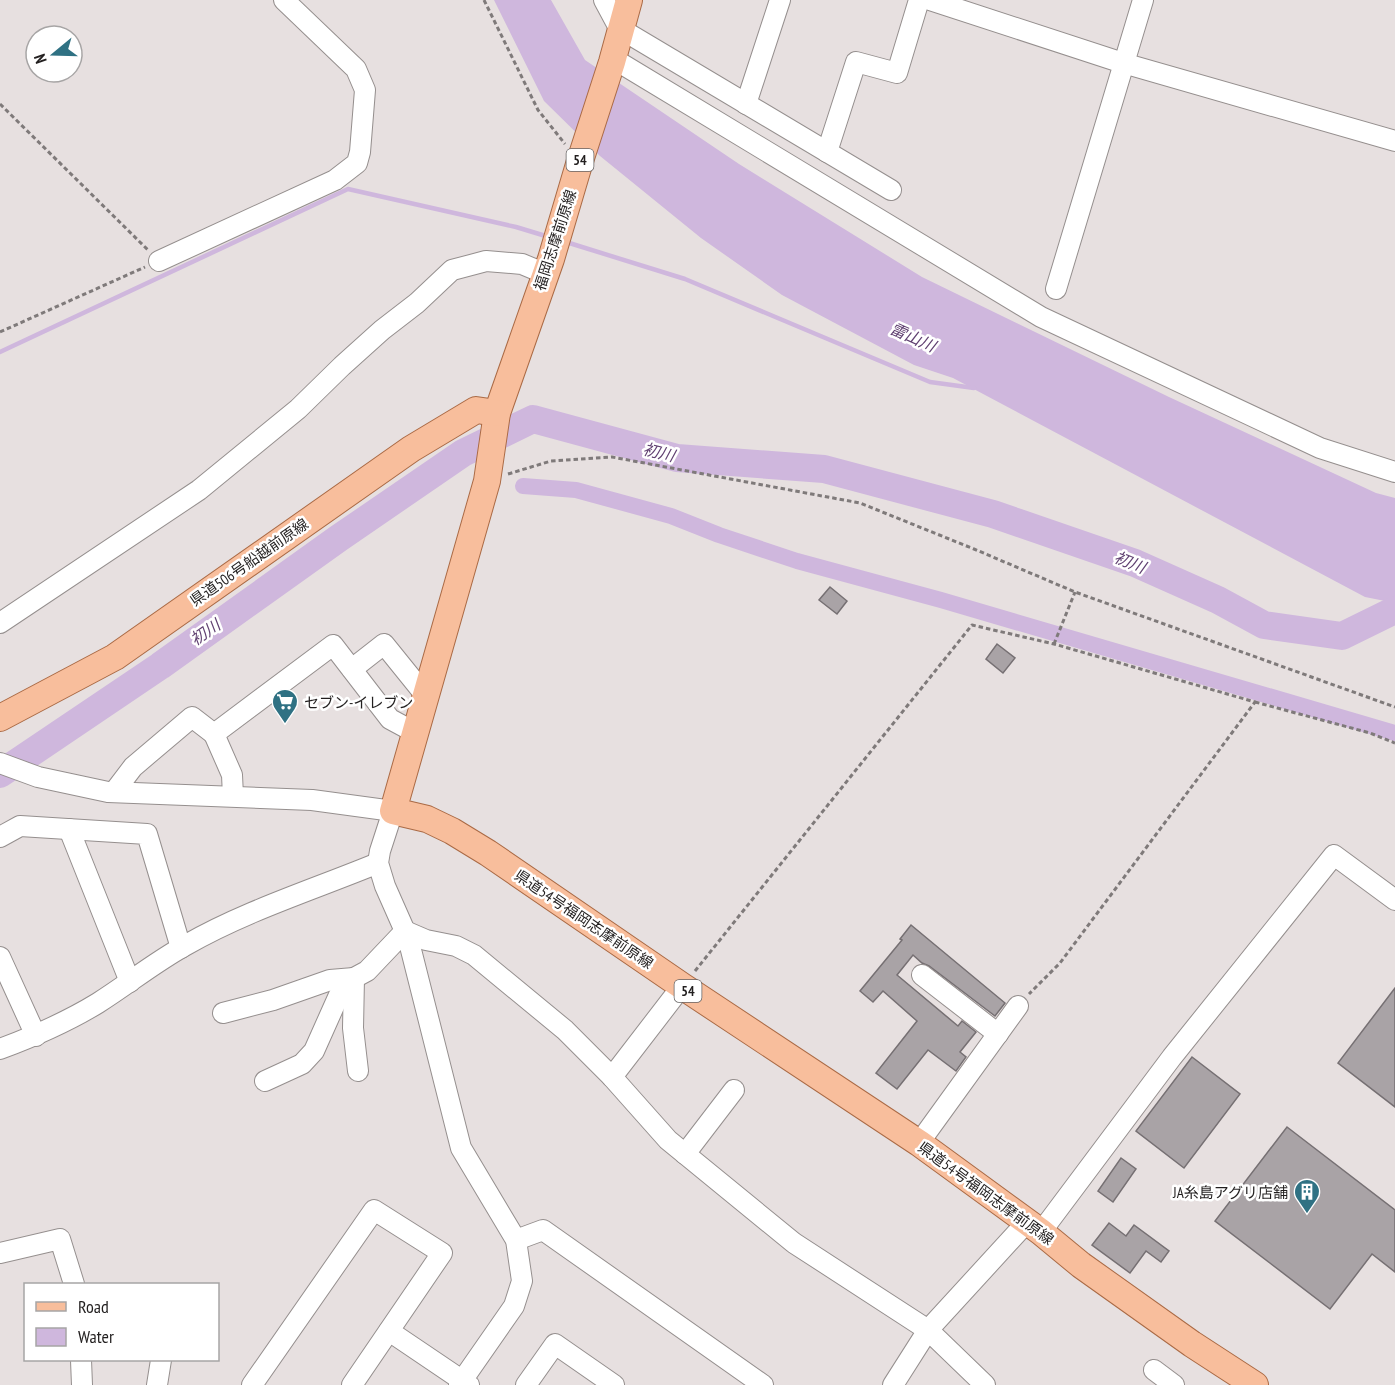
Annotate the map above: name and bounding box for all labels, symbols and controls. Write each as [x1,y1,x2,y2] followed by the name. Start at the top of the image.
[24,24,84,84] north arrow
[29,52,51,66] text: N
[566,149,594,171] road number: 54
[530,187,580,293] street label: 福岡志摩前原線
[887,318,941,357] water label: 雷山川
[641,438,679,466] water label: 初川
[186,514,312,610] street label: 県道506号船越前原線
[1111,547,1150,578] water label: 初川
[186,613,225,649] water label: 初川
[270,687,300,725] supermarket icon: セブン-イレブン
[304,693,413,712] place label: セブン-イレブン
[511,865,657,973] street label: 県道54号福岡志摩前原線
[674,980,702,1002] road number: 54
[914,1137,1058,1249] street label: 県道54号福岡志摩前原線
[1292,1177,1322,1215] building icon: JA糸島アグリ店舗
[1172,1183,1288,1202] place label: JA糸島アグリ店舗
[24,1283,219,1361] legend
[78,1295,109,1318] text: Road
[78,1325,114,1348] text: Water

